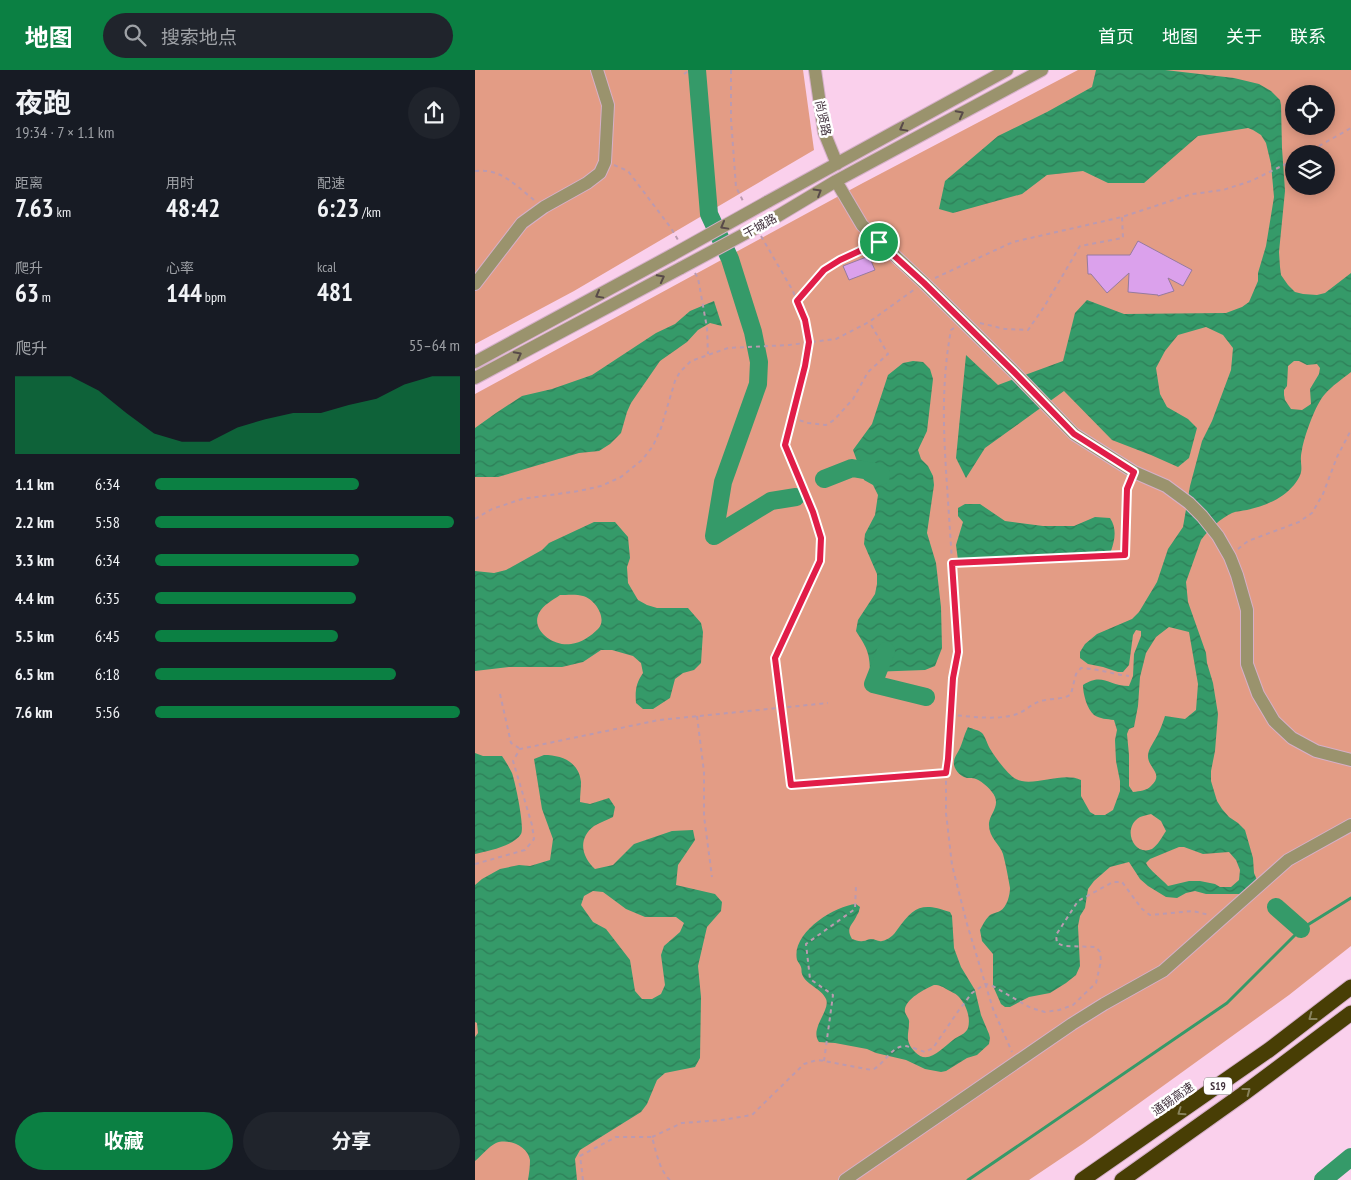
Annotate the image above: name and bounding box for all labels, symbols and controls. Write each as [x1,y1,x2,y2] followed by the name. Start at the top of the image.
[103,13,453,58] search box
[121,21,149,49] icon: search
[25,22,73,53] text: 地图
[161,25,237,49] text: 搜索地点
[1098,25,1134,48] text: 首页
[1162,25,1198,48] text: 地图
[1226,25,1262,48] text: 关于
[1290,25,1326,48] text: 联系
[15,84,71,121] text: 夜跑
[1285,85,1335,195] map controls
[1285,85,1335,135] button: locate
[408,87,460,139] button: share
[812,99,835,137] street label: 尚贤路
[955,110,964,120] one-way arrow
[899,121,908,131] one-way arrow
[15,122,115,142] text: 19:34 · 7 × 1.1 km
[1285,145,1335,195] button: layers
[15,174,43,192] text: 距离
[166,174,194,192] text: 用时
[317,174,345,192] text: 配速
[812,189,821,199] one-way arrow
[15,192,54,224] text: 7.63
[166,192,220,224] text: 48:42
[317,192,359,224] text: 6:23
[54,203,71,221] text: km
[359,203,381,221] text: /km
[740,210,779,241] street label: 干城路
[720,220,729,230] one-way arrow
[858,221,900,263] pin
[865,228,893,256] icon: arrive
[317,258,336,276] text: kcal
[15,259,43,277] text: 爬升
[166,259,194,277] text: 心率
[656,274,665,284] one-way arrow
[317,276,353,308] text: 481
[15,277,39,309] text: 63
[166,277,202,309] text: 144
[39,288,51,306] text: m
[202,288,226,306] text: bpm
[595,289,604,299] one-way arrow
[409,335,460,355] text: 55–64 m
[15,338,47,358] text: 爬升
[513,351,522,361] one-way arrow
[15,474,54,494] text: 1.1 km
[95,474,120,494] text: 6:34
[15,512,54,532] text: 2.2 km
[95,512,120,532] text: 5:58
[15,550,54,570] text: 3.3 km
[95,550,120,570] text: 6:34
[15,588,54,608] text: 4.4 km
[95,588,120,608] text: 6:35
[15,626,54,646] text: 5.5 km
[95,626,120,646] text: 6:45
[15,664,54,684] text: 6.5 km
[95,664,120,684] text: 6:18
[15,702,53,722] text: 7.6 km
[95,702,120,722] text: 5:56
[1309,1011,1318,1019] one-way arrow
[1204,1078,1232,1094] road number: S19
[1149,1079,1197,1119] street label: 通锡高速
[1241,1088,1250,1096] one-way arrow
[1177,1106,1186,1115] one-way arrow
[15,1112,233,1170] button: 收藏
[243,1112,460,1170] button: 分享

